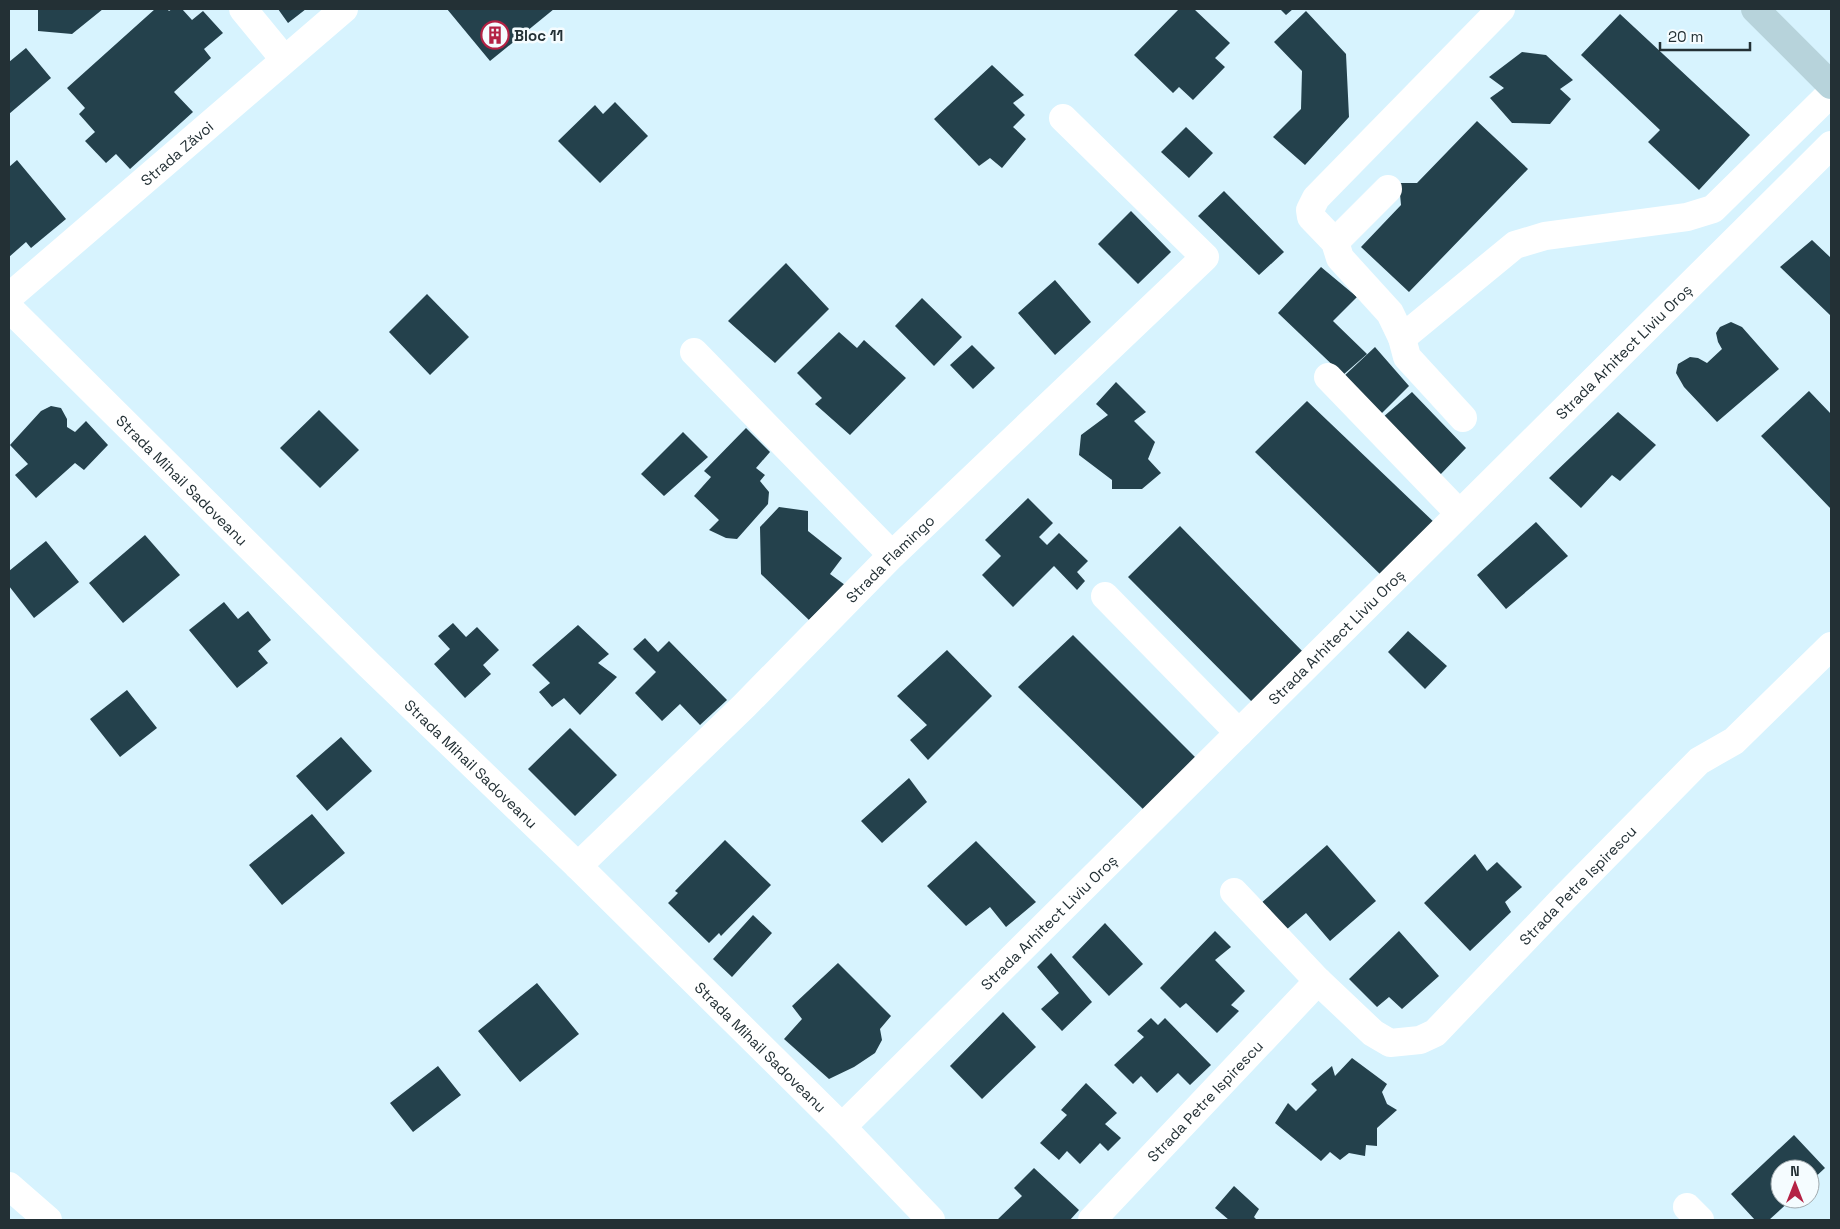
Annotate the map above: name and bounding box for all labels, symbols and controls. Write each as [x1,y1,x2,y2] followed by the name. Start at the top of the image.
[480,20,510,50] building icon: Bloc 11
[1660,20,1750,52] scale bar
[514,26,563,45] place label: Bloc 11
[1668,27,1703,46] text: 20 m
[136,116,217,189] street label: Strada Zăvoi
[1551,280,1695,423] street label: Strada Arhitect Liviu Oroș
[112,410,252,549] street label: Strada Mihail Sadoveanu
[841,510,938,606] street label: Strada Flamingo
[1264,565,1408,708] street label: Strada Arhitect Liviu Oroș
[401,695,542,832] street label: Strada Mihail Sadoveanu
[1515,821,1640,949] street label: Strada Petre Ispirescu
[976,850,1121,994] street label: Strada Arhitect Liviu Oroș
[691,977,831,1116] street label: Strada Mihail Sadoveanu
[1143,1036,1266,1165] street label: Strada Petre Ispirescu
[1770,1159,1820,1209] north arrow
[1790,1162,1800,1180] text: N

